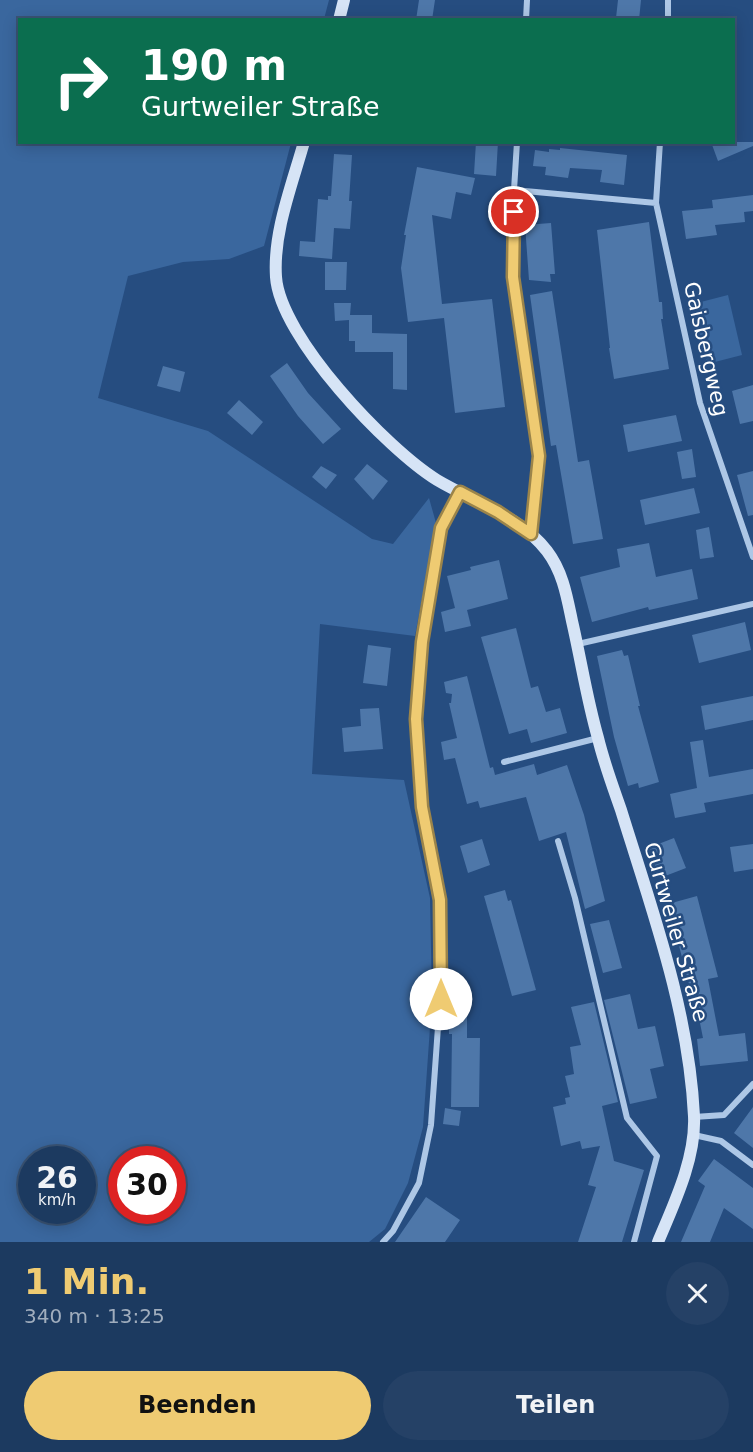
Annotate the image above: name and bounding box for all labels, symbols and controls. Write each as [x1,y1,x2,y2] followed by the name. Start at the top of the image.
[141,41,287,90] text: 190 m
[42,42,120,120] icon: right
[141,91,380,122] text: Gurtweiler Straße
[488,186,539,237] pin
[497,195,530,228] icon: arrive
[679,279,733,419] street label: Gaisbergweg
[639,839,713,1025] street label: Gurtweiler Straße
[409,967,473,1031] position arrow
[108,1146,186,1224] speed limit sign: 30
[36,1160,78,1195] text: 26
[38,1191,76,1209] text: km/h
[24,1261,149,1302] text: 1 Min.
[666,1262,729,1325] button: close
[24,1304,165,1328] text: 340 m · 13:25
[24,1371,371,1440] button: Beenden
[383,1371,729,1440] button: Teilen

